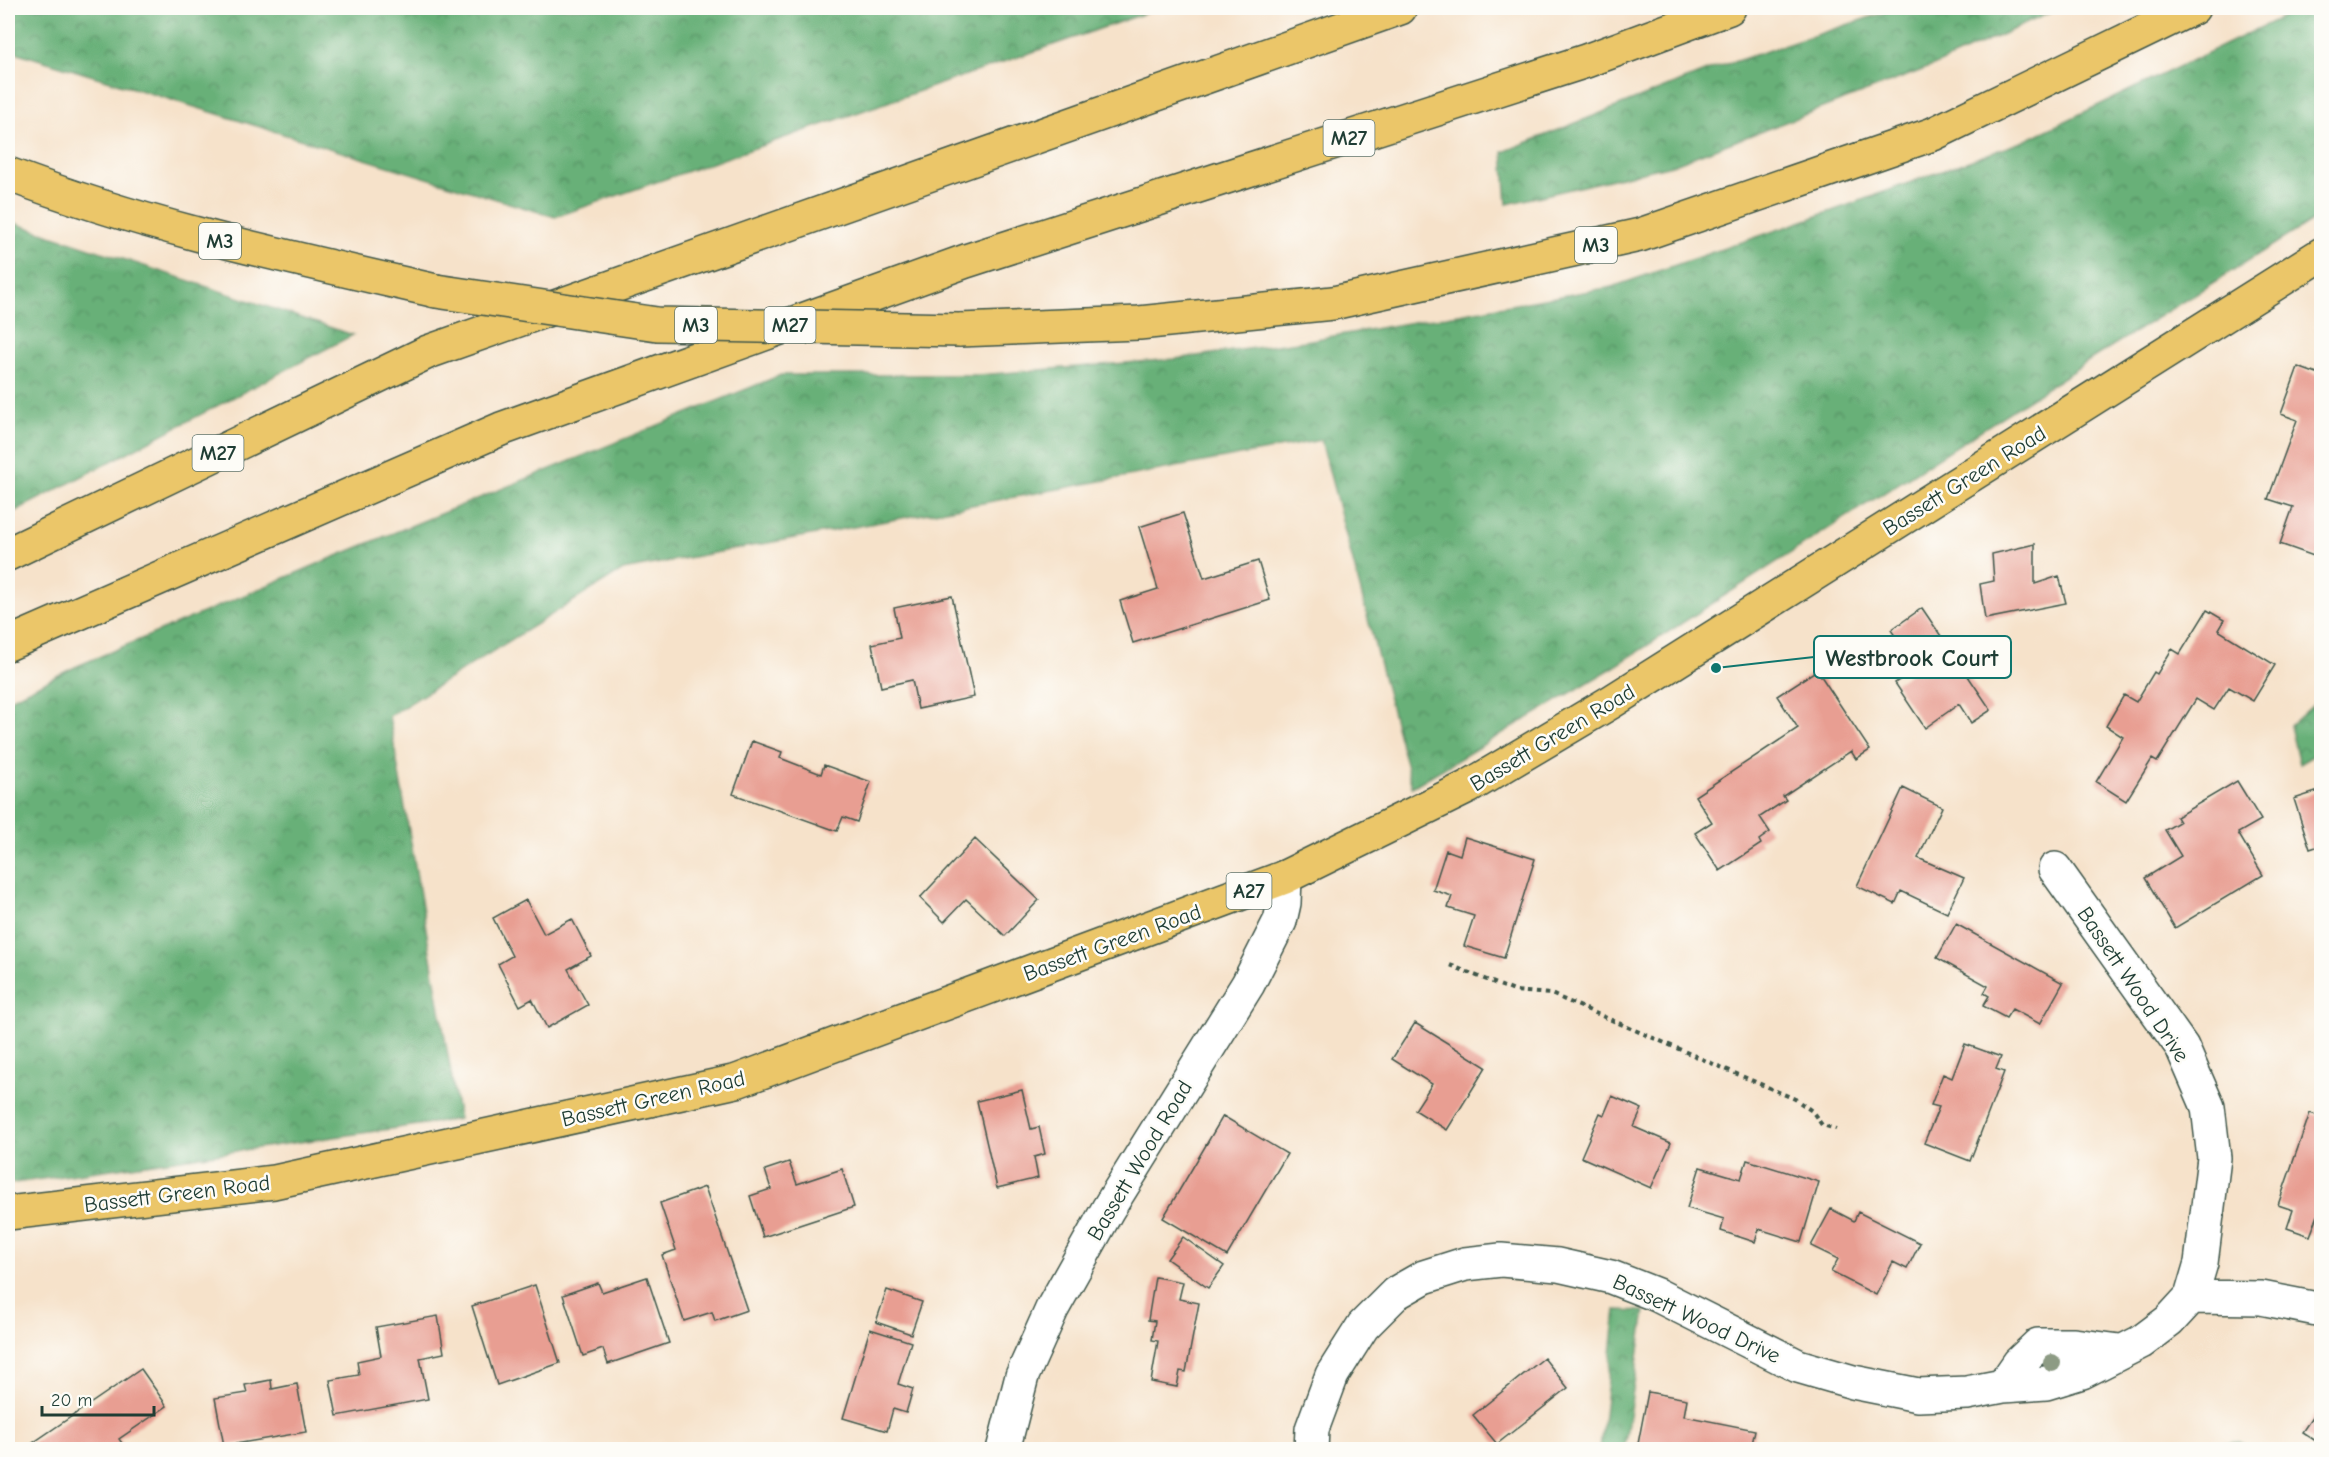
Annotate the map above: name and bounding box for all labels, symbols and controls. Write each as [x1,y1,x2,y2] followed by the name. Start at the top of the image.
[1324,120,1374,156] road number: M27
[199,223,241,259] road number: M3
[1575,227,1617,263] road number: M3
[675,307,717,343] road number: M3
[764,307,816,343] road number: M27
[1878,420,2051,542] street label: Bassett Green Road
[192,435,244,471] road number: M27
[1814,636,2011,678] callout: Westbrook Court
[1826,644,2000,672] text: Westbrook Court
[1466,678,1639,797] street label: Bassett Green Road
[1226,873,1272,909] road number: A27
[1020,899,1205,987] street label: Bassett Green Road
[2072,902,2195,1067] street label: Bassett Wood Drive
[559,1065,747,1133] street label: Bassett Green Road
[1082,1076,1198,1245] street label: Bassett Wood Road
[83,1170,272,1218] street label: Bassett Green Road
[1609,1269,1785,1369] street label: Bassett Wood Drive
[42,1379,154,1417] scale bar
[51,1390,92,1411] text: 20 m

